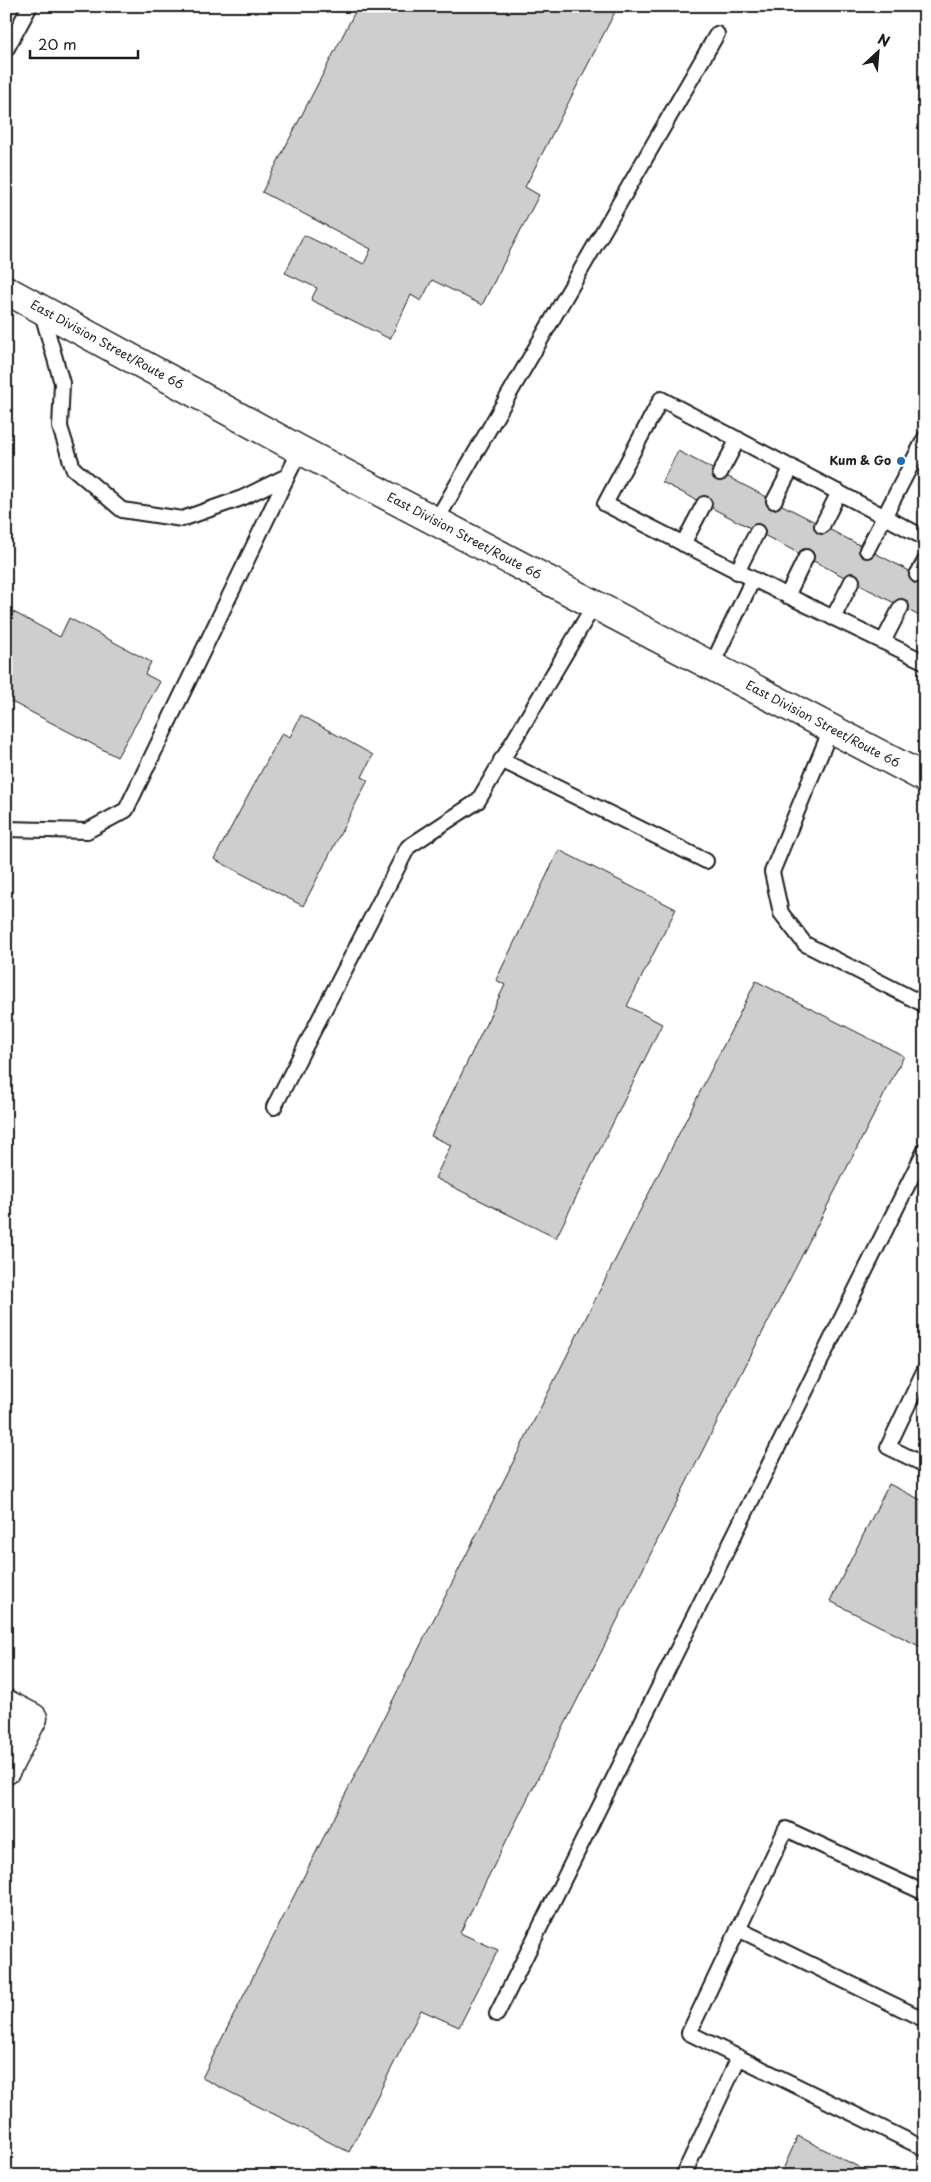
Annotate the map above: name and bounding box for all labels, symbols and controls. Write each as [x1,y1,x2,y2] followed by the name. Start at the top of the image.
[30,28,138,60] scale bar
[854,28,904,78] north arrow
[874,28,894,52] text: N
[38,32,77,55] text: 20 m
[28,295,187,393] street label: East Division Street/Route 66
[829,451,891,469] place label: Kum & Go
[895,455,907,467] marker: Kum & Go
[384,487,545,583] street label: East Division Street/Route 66
[743,675,904,771] street label: East Division Street/Route 66

